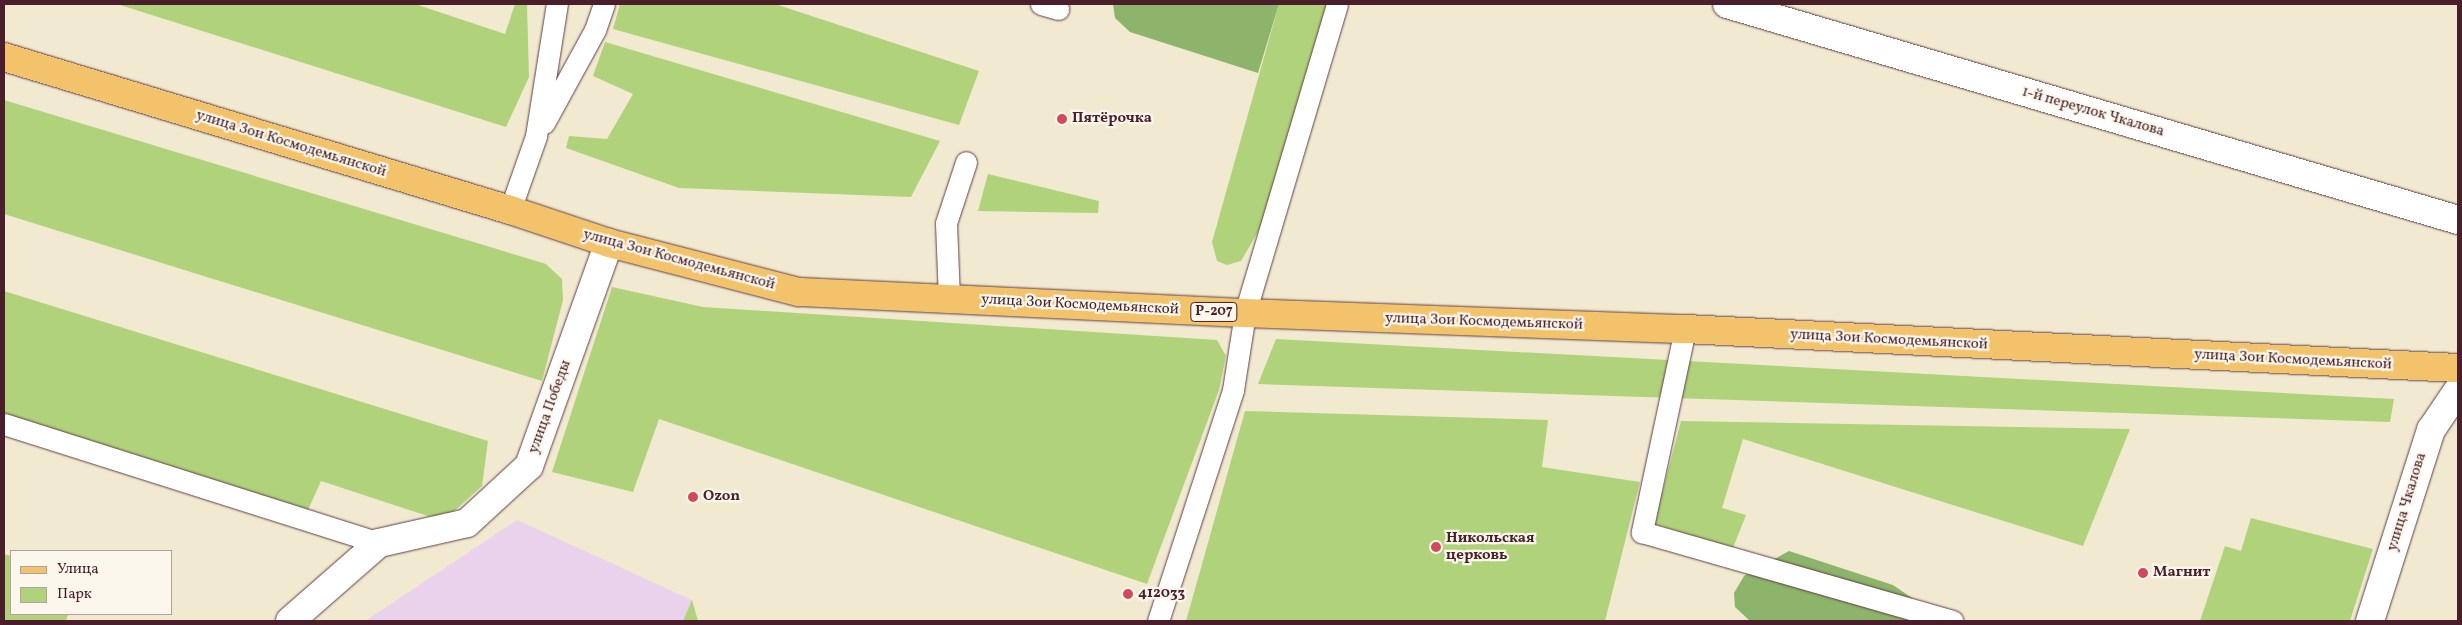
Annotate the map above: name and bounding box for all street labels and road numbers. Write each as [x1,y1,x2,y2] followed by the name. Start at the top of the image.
[2020,83,2166,141] street label: 1-й переулок Чкалова
[194,106,388,182] street label: улица Зои Космодемьянской
[581,226,777,294] street label: улица Зои Космодемьянской
[981,291,1179,319] street label: улица Зои Космодемьянской
[1190,300,1238,324] road number: Р-207
[1385,310,1583,334] street label: улица Зои Космодемьянской
[1790,326,1988,354] street label: улица Зои Космодемьянской
[2194,346,2392,374] street label: улица Зои Космодемьянской
[525,358,575,456] street label: улица Победы
[2383,451,2431,553] street label: улица Чкалова

